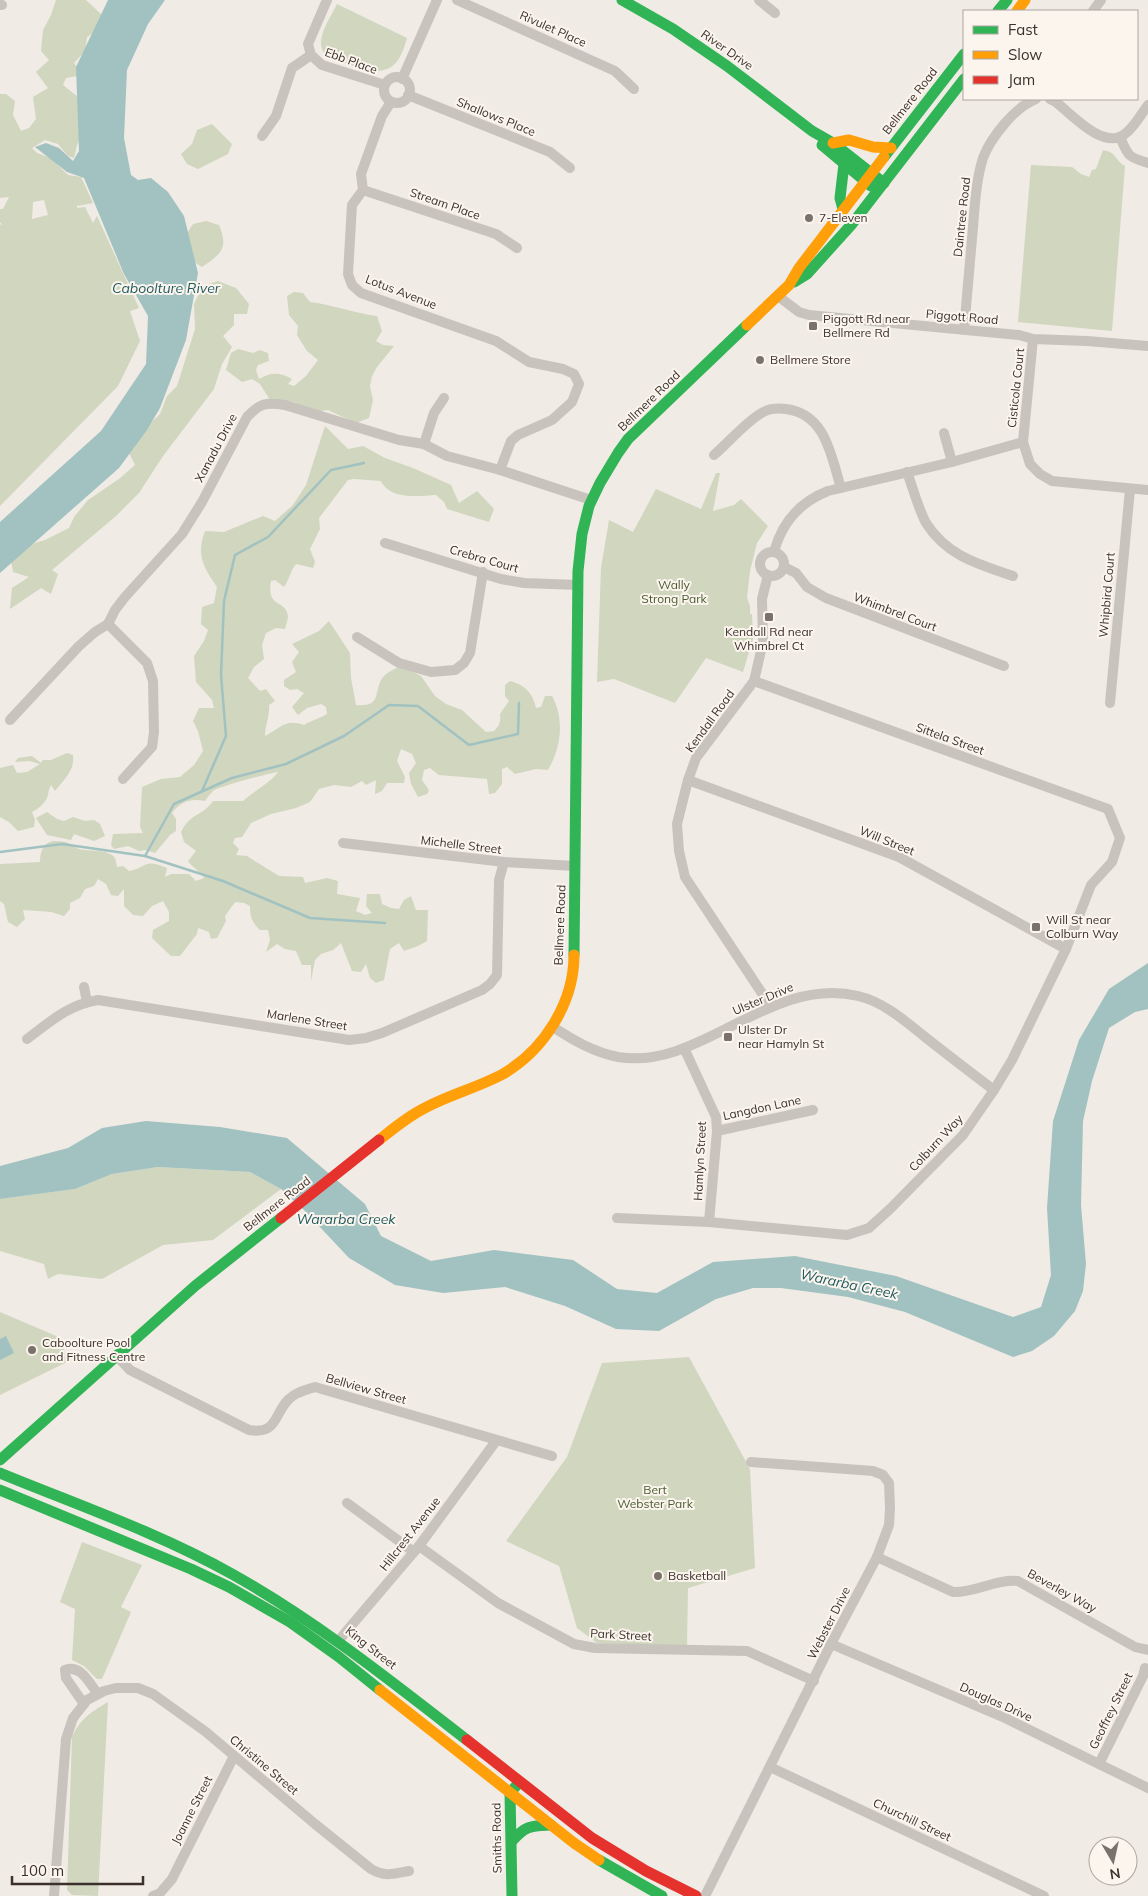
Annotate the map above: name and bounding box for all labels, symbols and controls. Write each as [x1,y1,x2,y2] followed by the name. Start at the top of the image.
[518,7,589,50] street label: Rivulet Place
[963,10,1138,100] legend
[1008,20,1038,39] text: Fast
[698,26,756,73] street label: River Drive
[323,44,379,77] street label: Ebb Place
[1008,45,1042,64] text: Slow
[879,64,940,137] street label: Bellmere Road
[1008,70,1035,89] text: Jam
[455,94,538,139] street label: Shallows Place
[950,176,973,258] street label: Daintree Road
[408,184,482,223] street label: Stream Place
[819,210,868,225] place label: 7-Eleven
[803,212,815,224] marker: 7-Eleven
[363,271,439,312] street label: Lotus Avenue
[112,279,221,297] water label: Caboolture River
[925,306,999,327] street label: Piggott Road
[823,311,911,340] place label: Piggott Rd near Bellmere Rd
[807,320,819,332] marker: Piggott Rd near Bellmere Rd
[1004,347,1027,429] street label: Cisticola Court
[770,352,851,367] place label: Bellmere Store
[754,354,766,366] marker: Bellmere Store
[614,367,683,434] street label: Bellmere Road
[191,411,240,485] street label: Xanadu Drive
[448,541,520,576] street label: Crebra Court
[1095,552,1118,638] street label: Whipbird Court
[641,577,708,606] park label: Wally Strong Park
[851,589,939,634] street label: Whimbrel Court
[763,611,775,623] marker: Kendall Rd near Whimbrel Ct
[725,624,814,653] place label: Kendall Rd near Whimbrel Ct
[682,686,737,755] street label: Kendall Road
[914,719,986,758] street label: Sittela Street
[857,823,917,858] street label: Will Street
[420,832,502,857] street label: Michelle Street
[551,884,568,966] street label: Bellmere Road
[1046,912,1119,941] place label: Will St near Colburn Way
[1030,921,1042,933] marker: Will St near Colburn Way
[730,979,795,1018] street label: Ulster Drive
[266,1006,348,1033] street label: Marlene Street
[738,1022,824,1051] place label: Ulster Dr near Hamyln St
[722,1031,734,1043] marker: Ulster Dr near Hamyln St
[721,1092,802,1123] street label: Langdon Lane
[905,1111,966,1174] street label: Colburn Way
[690,1121,709,1201] street label: Hamlyn Street
[240,1173,313,1234] street label: Bellmere Road
[296,1210,396,1228] water label: Wararba Creek
[799,1265,900,1303] water label: Wararba Creek
[42,1335,145,1364] place label: Caboolture Pool and Fitness Centre
[26,1344,38,1356] marker: Caboolture Pool and Fitness Centre
[324,1370,408,1407] street label: Bellview Street
[617,1482,694,1511] park label: Bert Webster Park
[376,1494,443,1574] street label: Hillcrest Avenue
[1025,1565,1100,1616] street label: Beverley Way
[668,1568,726,1583] place label: Basketball
[652,1570,664,1582] marker: Basketball
[804,1584,853,1662] street label: Webster Drive
[343,1623,400,1672] street label: King Street
[590,1625,652,1644] street label: Park Street
[1086,1670,1136,1752] street label: Geoffrey Street
[957,1679,1035,1724] street label: Douglas Drive
[227,1731,302,1798] street label: Christine Street
[168,1773,215,1847] street label: Joanne Street
[871,1795,954,1844] street label: Churchill Street
[488,1803,505,1873] street label: Smiths Road
[1088,1836,1138,1886] north arrow
[12,1854,144,1886] scale bar
[20,1861,64,1880] text: 100 m
[1108,1864,1122,1884] text: N

